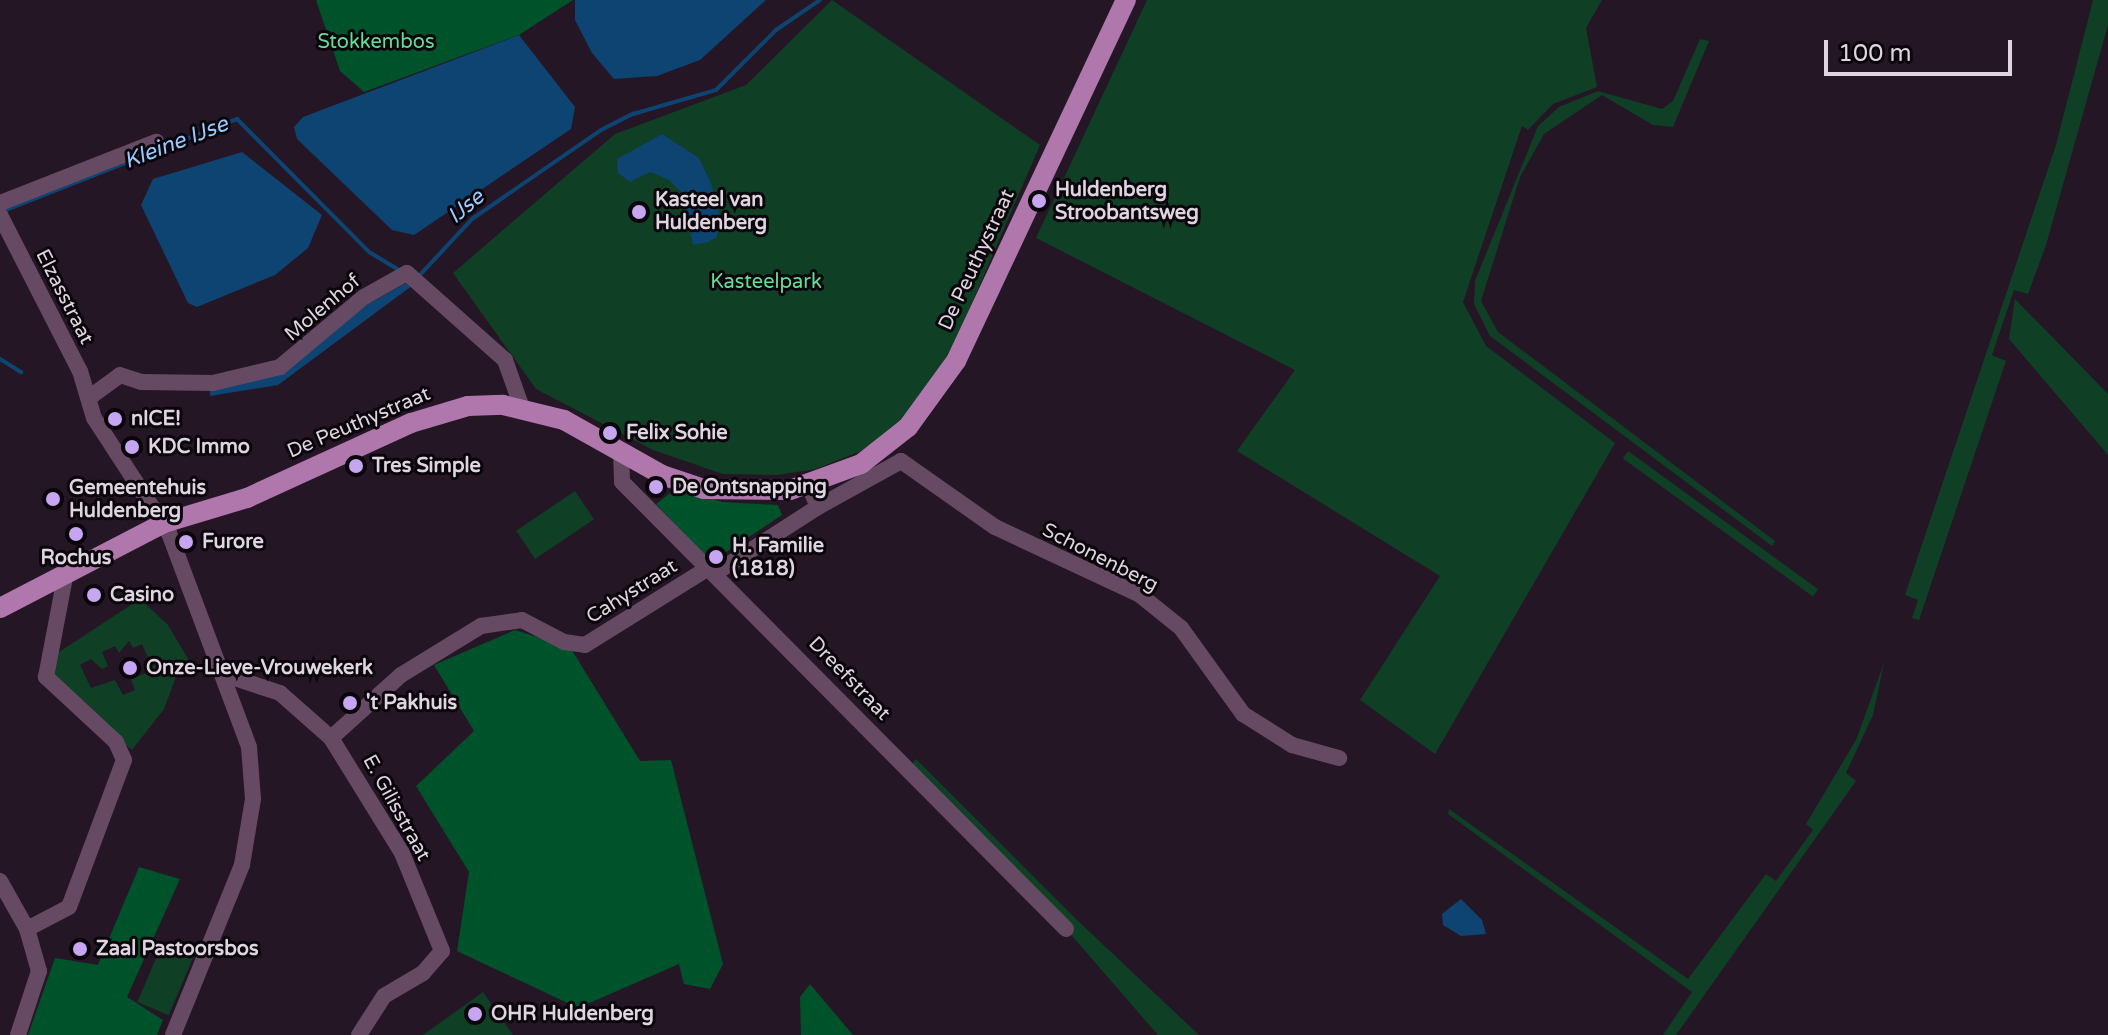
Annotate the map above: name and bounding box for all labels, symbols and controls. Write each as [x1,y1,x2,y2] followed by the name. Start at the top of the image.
[1828,24,2016,74] scale bar
[317,30,435,54] park label: Stokkembos
[1838,39,1912,68] text: 100 m
[120,111,232,175] water label: Kleine IJse
[1055,178,1199,225] place label: Huldenberg Stroobantsweg
[442,184,490,230] water label: IJse
[934,186,1020,334] street label: De Peuthystraat
[655,188,767,235] place label: Kasteel van Huldenberg
[1030,192,1048,210] marker: Huldenberg Stroobantsweg
[630,203,648,221] marker: Kasteel van Huldenberg
[30,246,98,348] street label: Elzasstraat
[280,269,366,347] street label: Molenhof
[710,270,822,294] park label: Kasteelpark
[284,382,434,464] street label: De Peuthystraat
[131,407,181,431] place label: nICE!
[106,410,124,428] marker: nICE!
[626,421,728,445] place label: Felix Sohie
[601,424,619,442] marker: Felix Sohie
[148,435,250,459] place label: KDC Immo
[123,438,141,456] marker: KDC Immo
[372,454,481,478] place label: Tres Simple
[347,457,365,475] marker: Tres Simple
[672,475,827,499] place label: De Ontsnapping
[69,476,206,523] place label: Gemeentehuis Huldenberg
[647,478,665,496] marker: De Ontsnapping
[44,490,62,508] marker: Gemeentehuis Huldenberg
[1038,518,1162,598] street label: Schonenberg
[67,525,85,543] marker: Rochus
[202,530,264,554] place label: Furore
[177,533,195,551] marker: Furore
[732,534,824,581] place label: H. Familie (1818)
[41,546,111,570] place label: Rochus
[707,548,725,566] marker: H. Familie (1818)
[582,555,682,629] street label: Cahystraat
[110,583,174,607] place label: Casino
[85,586,103,604] marker: Casino
[803,632,895,726] street label: Dreefstraat
[146,656,373,680] place label: Onze-Lieve-Vrouwekerk
[121,659,139,677] marker: Onze-Lieve-Vrouwekerk
[366,691,457,715] place label: 't Pakhuis
[341,694,359,712] marker: 't Pakhuis
[357,751,435,865] street label: E. Gilisstraat
[96,937,259,961] place label: Zaal Pastoorsbos
[71,940,89,958] marker: Zaal Pastoorsbos
[491,1002,654,1026] place label: OHR Huldenberg
[466,1005,484,1023] marker: OHR Huldenberg

